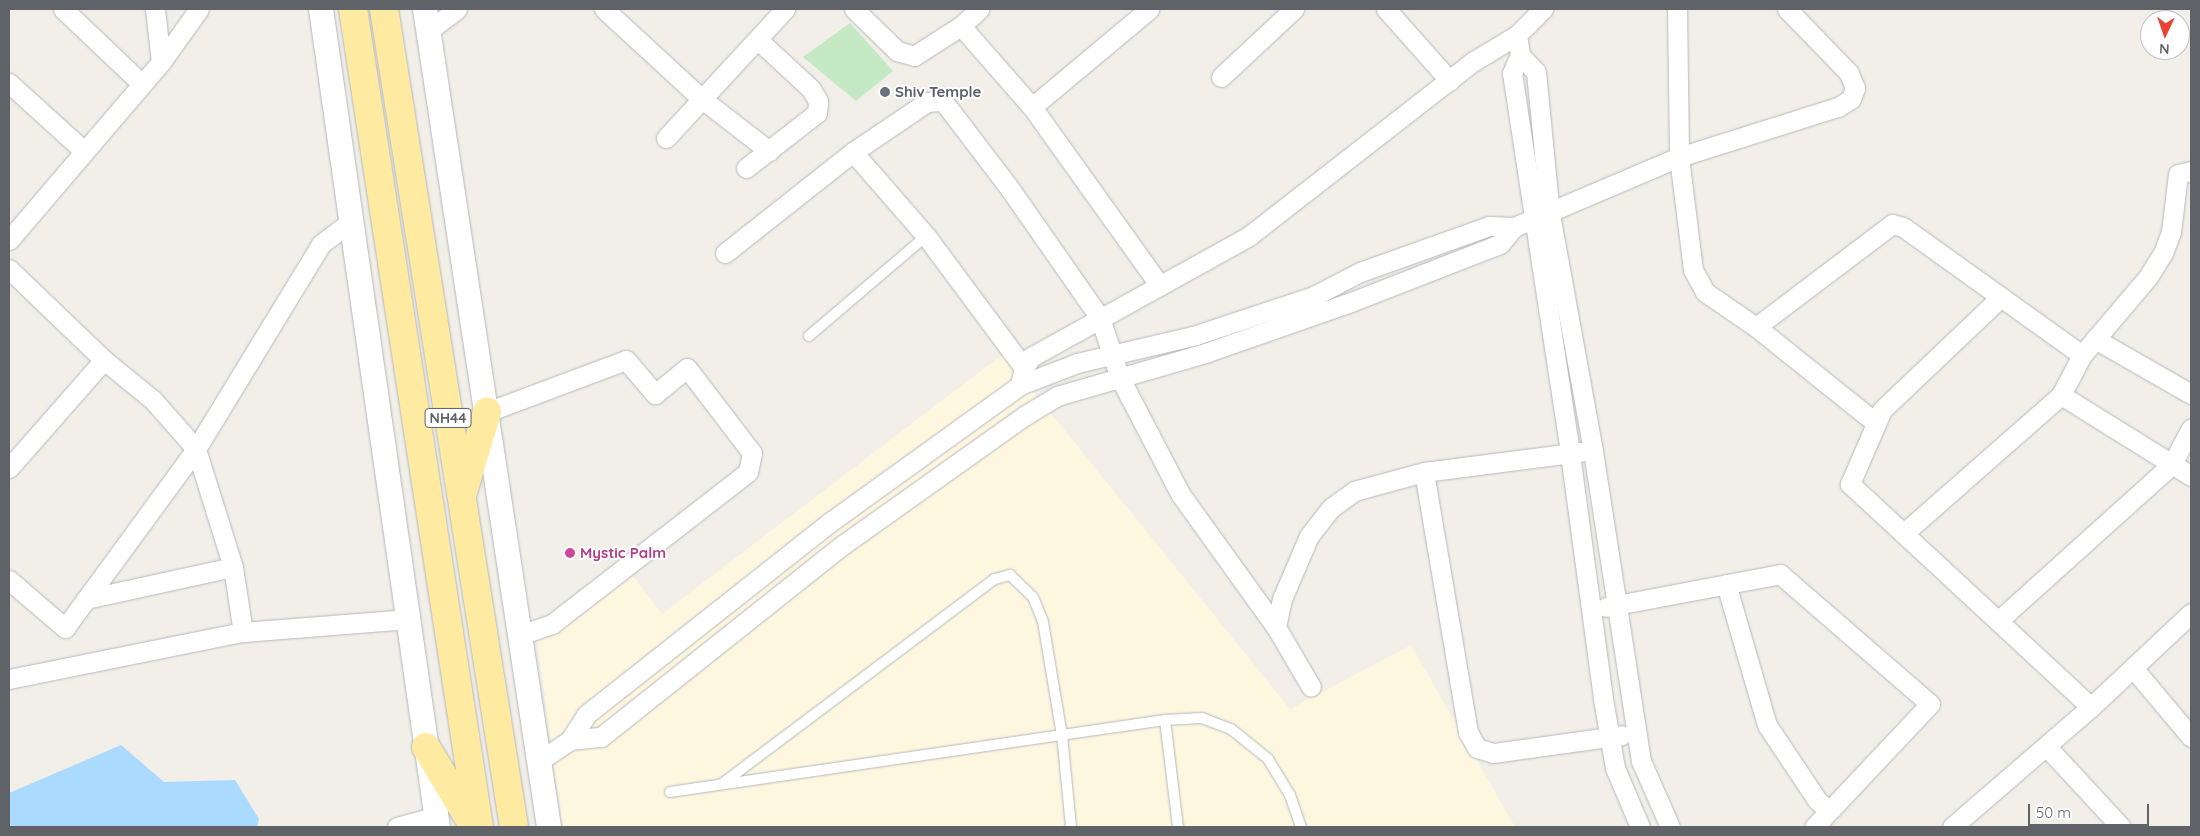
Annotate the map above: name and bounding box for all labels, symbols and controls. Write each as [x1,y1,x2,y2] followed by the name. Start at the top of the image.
[2140,10,2190,60] north arrow
[2159,40,2170,58] text: N
[895,83,981,101] place label: Shiv Temple
[879,86,891,98] marker: Shiv Temple
[424,406,472,429] road number: NH44
[580,544,666,562] place label: Mystic Palm
[564,547,576,559] marker: Mystic Palm
[2030,794,2151,826] scale bar
[2036,803,2071,822] text: 50 m

